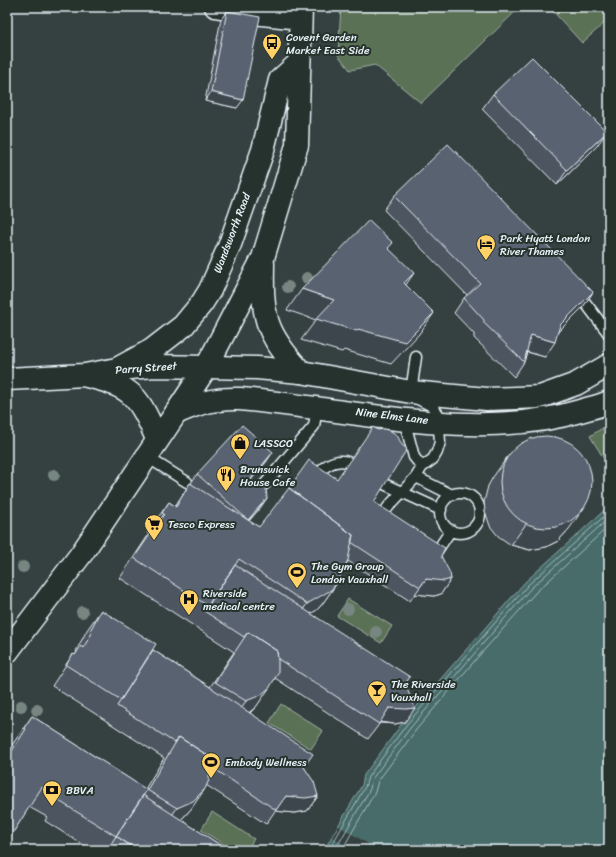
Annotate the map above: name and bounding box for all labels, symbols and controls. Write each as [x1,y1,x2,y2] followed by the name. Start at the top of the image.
[286,28,370,60] place label: Covent Garden Market East Side
[261,32,283,60] bus stop icon: Covent Garden Market East Side
[208,189,256,276] street label: Wandsworth Road
[500,229,590,261] place label: Park Hyatt London River Thames
[475,233,497,261] hotel icon: Park Hyatt London River Thames
[115,356,178,380] street label: Parry Street
[355,402,430,430] street label: Nine Elms Lane
[229,432,251,460] shop icon: LASSCO
[254,434,293,453] place label: LASSCO
[240,460,296,492] place label: Brunswick House Cafe
[215,464,237,492] restaurant icon: Brunswick House Cafe
[143,513,165,541] supermarket icon: Tesco Express
[168,515,236,534] place label: Tesco Express
[311,557,389,589] place label: The Gym Group London Vauxhall
[286,561,308,589] sports icon: The Gym Group London Vauxhall
[203,584,275,616] place label: Riverside medical centre
[178,588,200,616] hospital icon: Riverside medical centre
[391,675,456,707] place label: The Riverside Vauxhall
[366,679,388,707] bar icon: The Riverside Vauxhall
[200,751,222,779] sports icon: Embody Wellness
[225,753,307,772] place label: Embody Wellness
[41,779,63,807] bank icon: BBVA
[66,781,94,800] place label: BBVA

